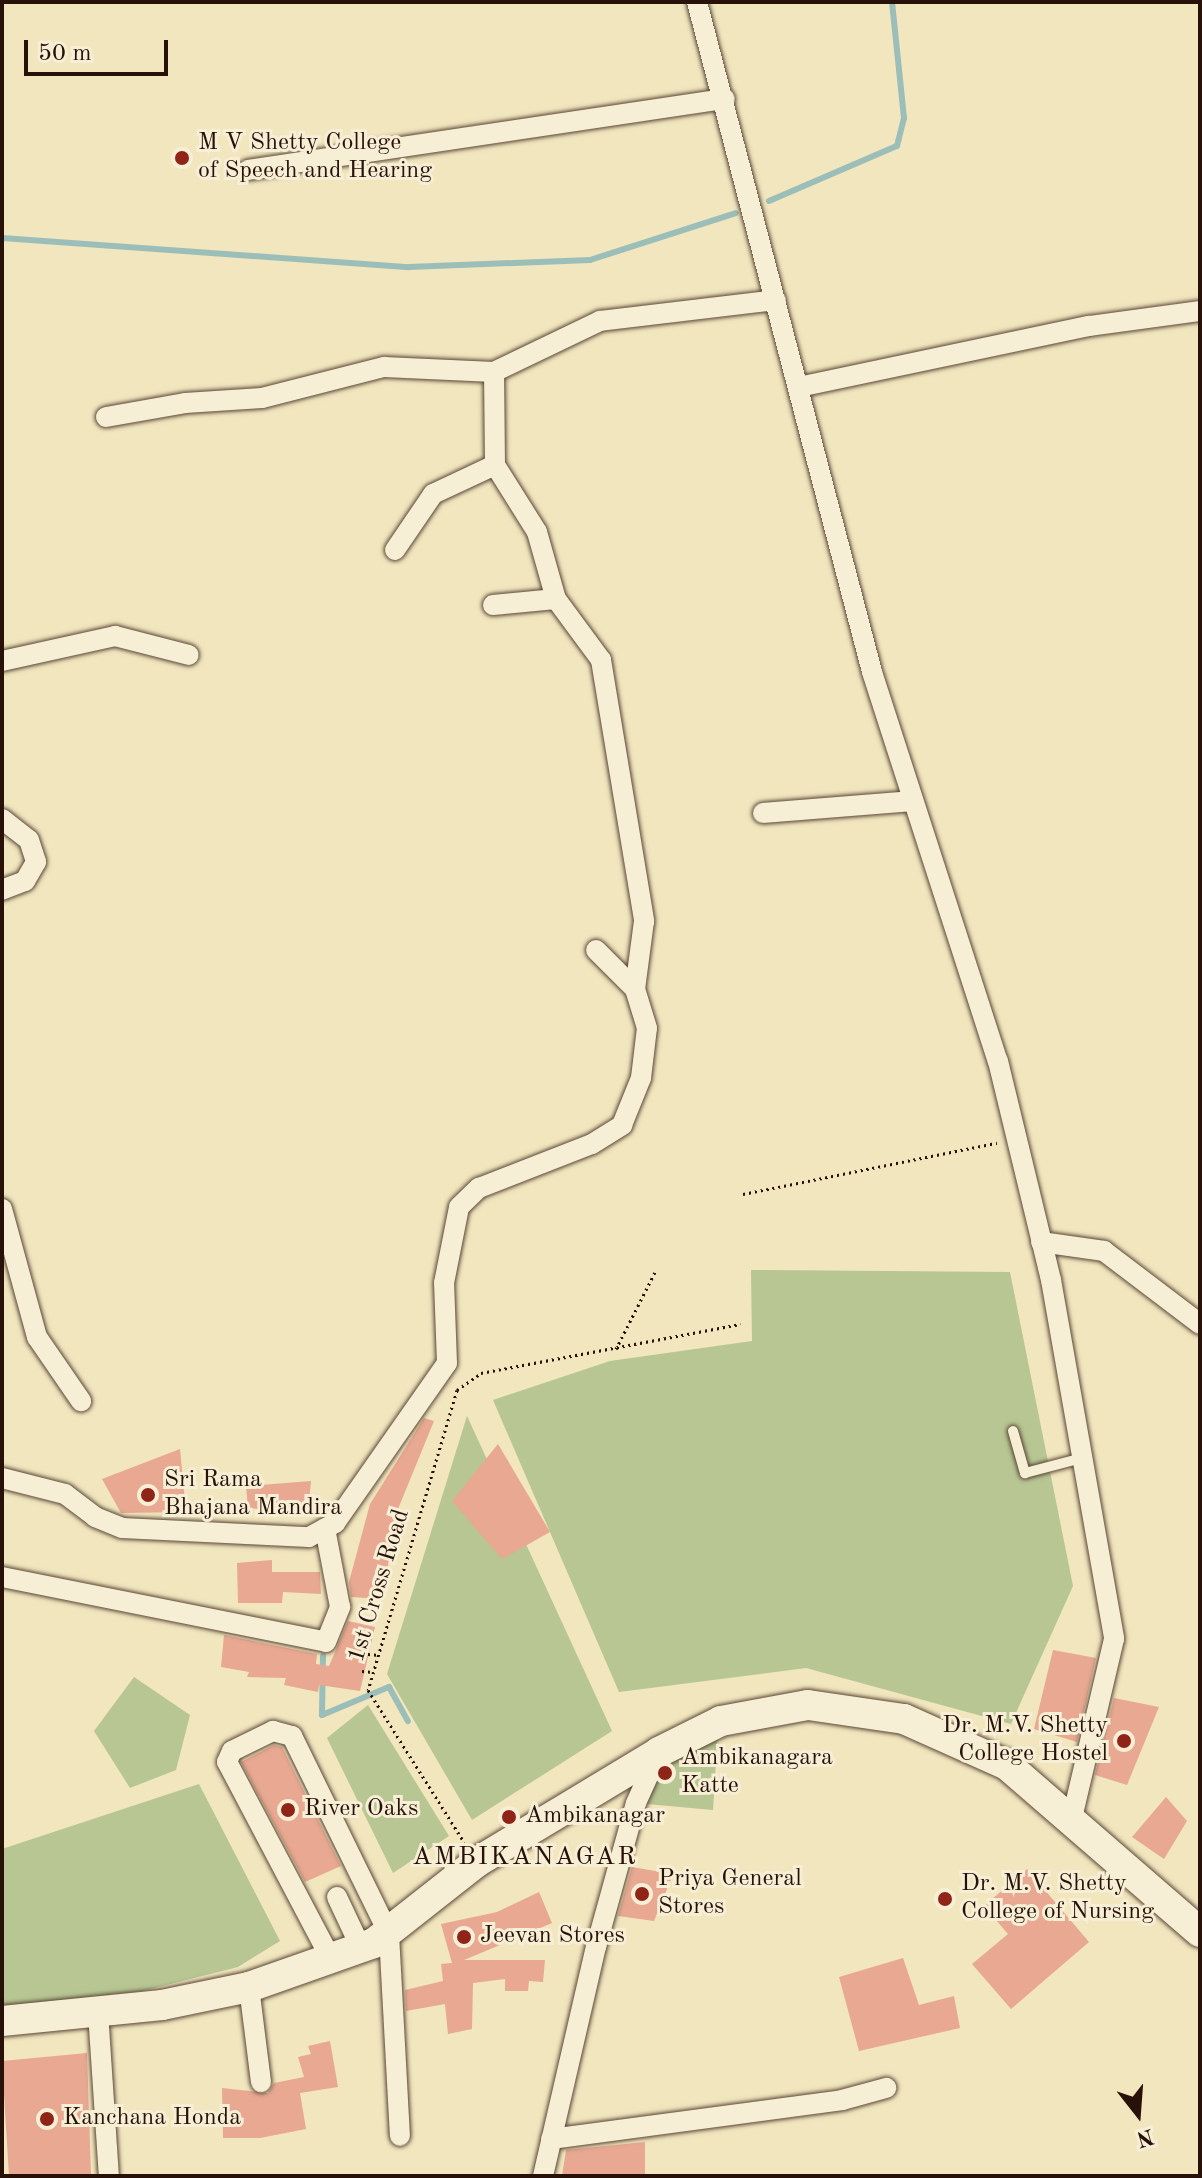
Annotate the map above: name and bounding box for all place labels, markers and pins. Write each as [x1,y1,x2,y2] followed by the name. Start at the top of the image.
[198,130,432,186] place label: M V Shetty College of Speech and Hearing
[173,149,191,167] marker: M V Shetty College of Speech and Hearing
[164,1467,342,1523] place label: Sri Rama Bhajana Mandira
[139,1486,157,1504] marker: Sri Rama Bhajana Mandira
[942,1713,1108,1769] place label: Dr. M.V. Shetty College Hostel
[1115,1732,1133,1750] marker: Dr. M.V. Shetty College Hostel
[681,1745,833,1801] place label: Ambikanagara Katte
[656,1764,674,1782] marker: Ambikanagara Katte
[304,1796,418,1824] place label: River Oaks
[279,1801,297,1819] marker: River Oaks
[525,1803,665,1831] place label: Ambikanagar
[500,1808,518,1826] marker: Ambikanagar
[658,1866,802,1922] place label: Priya General Stores
[961,1871,1154,1927] place label: Dr. M.V. Shetty College of Nursing
[633,1885,651,1903] marker: Priya General Stores
[936,1890,954,1908] marker: Dr. M.V. Shetty College of Nursing
[480,1923,625,1951] place label: Jeevan Stores
[455,1928,473,1946] marker: Jeevan Stores
[63,2105,241,2133] place label: Kanchana Honda
[38,2110,56,2128] marker: Kanchana Honda

